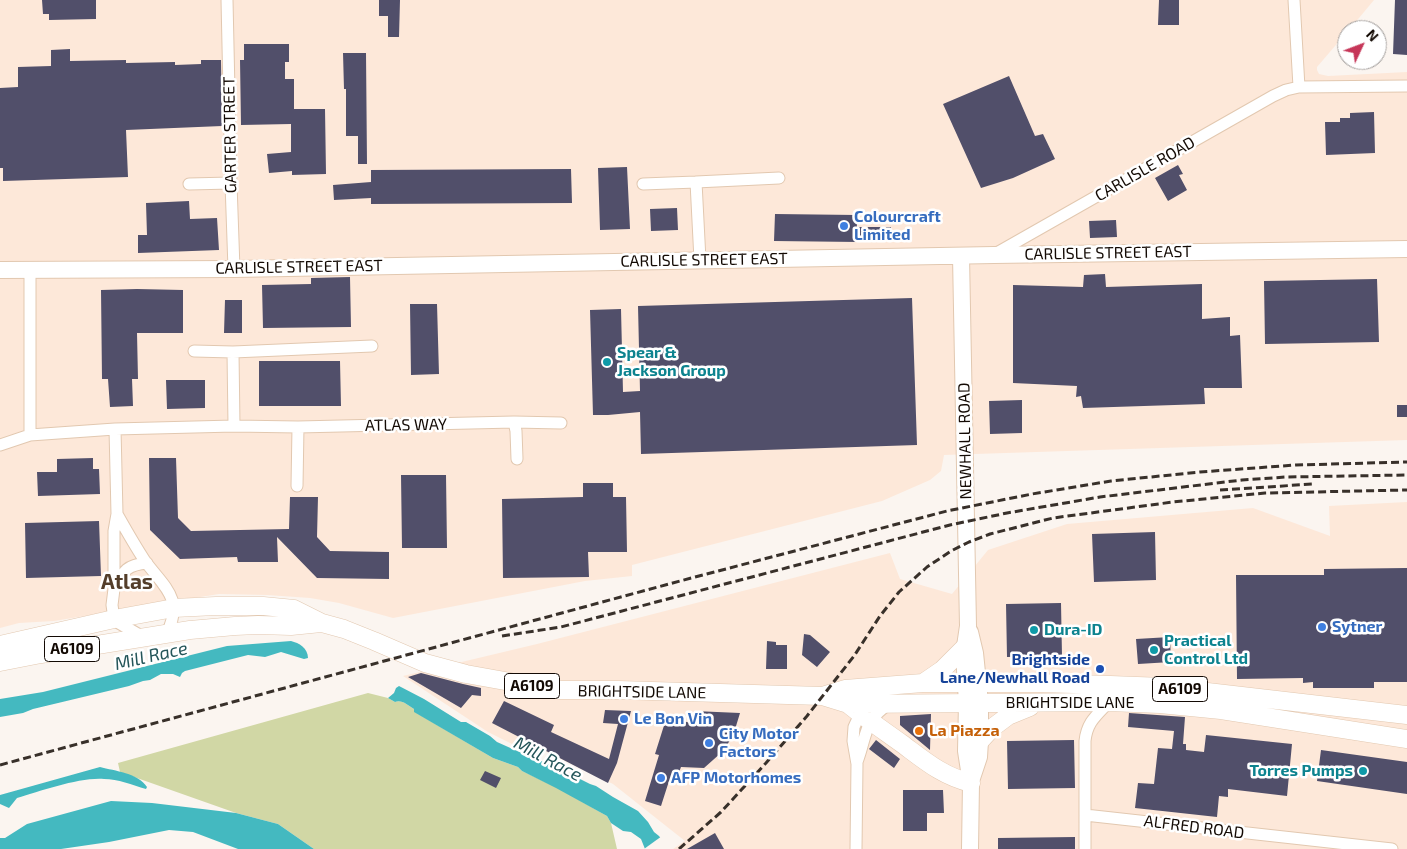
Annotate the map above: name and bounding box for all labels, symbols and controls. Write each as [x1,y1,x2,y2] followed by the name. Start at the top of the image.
[1337,20,1387,70] north arrow
[1363,26,1382,45] text: N
[219,76,241,194] street label: GARTER STREET
[1092,133,1198,205] street label: CARLISLE ROAD
[854,207,941,245] place label: Colourcraft Limited
[838,220,850,232] marker: Colourcraft Limited
[1024,242,1192,264] street label: CARLISLE STREET EAST
[620,249,788,271] street label: CARLISLE STREET EAST
[215,256,383,278] street label: CARLISLE STREET EAST
[617,343,726,381] place label: Spear & Jackson Group
[601,356,613,368] marker: Spear & Jackson Group
[954,382,976,500] street label: NEWHALL ROAD
[365,415,447,435] street label: ATLAS WAY
[101,569,153,595] district label: Atlas
[1332,617,1382,637] place label: Sytner
[1044,620,1103,640] place label: Dura-ID
[1316,621,1328,633] marker: Sytner
[1028,624,1040,636] marker: Dura-ID
[1164,631,1248,669] place label: Practical Control Ltd
[44,636,100,662] road number: A6109
[112,637,190,675] water label: Mill Race
[1148,644,1160,656] marker: Practical Control Ltd
[940,650,1090,688] place label: Brightside Lane/Newhall Road
[1094,663,1106,675] marker: Brightside Lane/Newhall Road
[504,674,560,698] road number: A6109
[1152,676,1208,702] road number: A6109
[577,681,707,703] street label: BRIGHTSIDE LANE
[1006,693,1134,713] street label: BRIGHTSIDE LANE
[634,709,712,729] place label: Le Bon Vin
[618,713,630,725] marker: Le Bon Vin
[929,721,1000,741] place label: La Piazza
[719,724,799,762] place label: City Motor Factors
[913,725,925,737] marker: La Piazza
[510,732,586,786] water label: Mill Race
[703,737,715,749] marker: City Motor Factors
[1249,761,1353,781] place label: Torres Pumps
[1357,765,1369,777] marker: Torres Pumps
[671,768,801,788] place label: AFP Motorhomes
[655,772,667,784] marker: AFP Motorhomes
[1143,811,1245,843] street label: ALFRED ROAD

